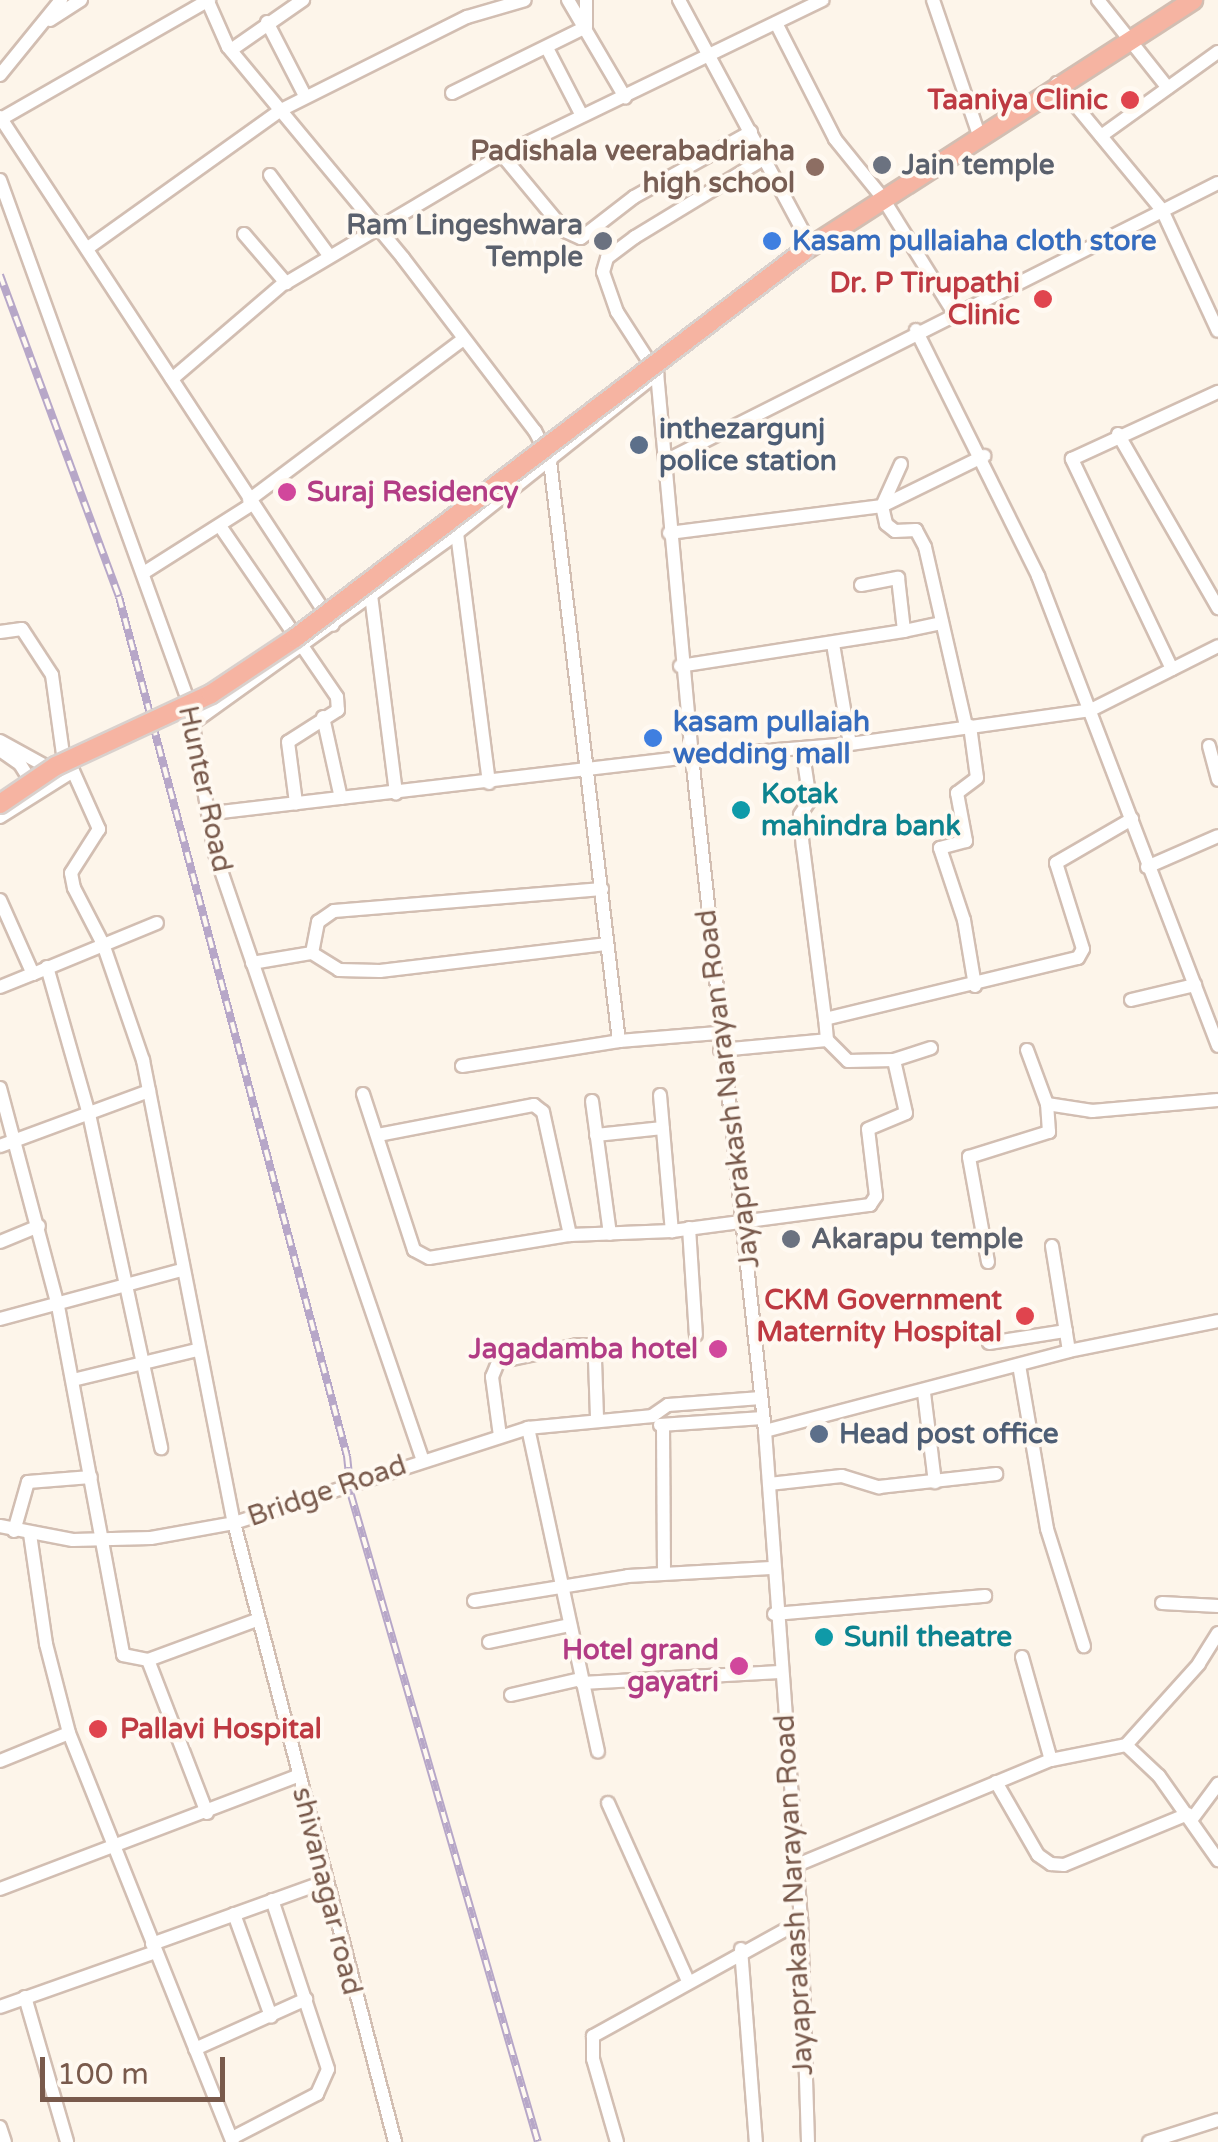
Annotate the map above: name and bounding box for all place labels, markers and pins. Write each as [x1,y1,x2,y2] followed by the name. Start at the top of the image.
[927,83,1108,117] place label: Taaniya Clinic
[1117,87,1143,113] marker: Taaniya Clinic
[470,134,795,200] place label: Padishala veerabadriaha high school
[902,148,1055,182] place label: Jain temple
[871,154,893,176] marker: Jain temple
[804,156,826,178] marker: Padishala veerabadriaha high school
[346,208,583,274] place label: Ram Lingeshwara Temple
[792,224,1157,258] place label: Kasam pullaiaha cloth store
[592,230,614,252] marker: Ram Lingeshwara Temple
[761,230,783,252] marker: Kasam pullaiaha cloth store
[829,266,1020,332] place label: Dr. P Tirupathi Clinic
[1030,286,1056,312] marker: Dr. P Tirupathi Clinic
[659,412,837,478] place label: inthezargunj police station
[628,434,650,456] marker: inthezargunj police station
[307,475,519,509] place label: Suraj Residency
[276,481,298,503] marker: Suraj Residency
[673,705,870,771] place label: kasam pullaiah wedding mall
[642,727,664,749] marker: kasam pullaiah wedding mall
[761,777,961,843] place label: Kotak mahindra bank
[730,799,752,821] marker: Kotak mahindra bank
[811,1222,1023,1256] place label: Akarapu temple
[780,1228,802,1250] marker: Akarapu temple
[756,1283,1002,1349] place label: CKM Government Maternity Hospital
[1012,1303,1038,1329] marker: CKM Government Maternity Hospital
[469,1332,698,1366] place label: Jagadamba hotel
[707,1338,729,1360] marker: Jagadamba hotel
[839,1417,1059,1451] place label: Head post office
[808,1423,830,1445] marker: Head post office
[844,1620,1012,1654] place label: Sunil theatre
[813,1626,835,1648] marker: Sunil theatre
[562,1633,719,1699] place label: Hotel grand gayatri
[728,1655,750,1677] marker: Hotel grand gayatri
[120,1712,322,1746] place label: Pallavi Hospital
[85,1716,111,1742] marker: Pallavi Hospital

